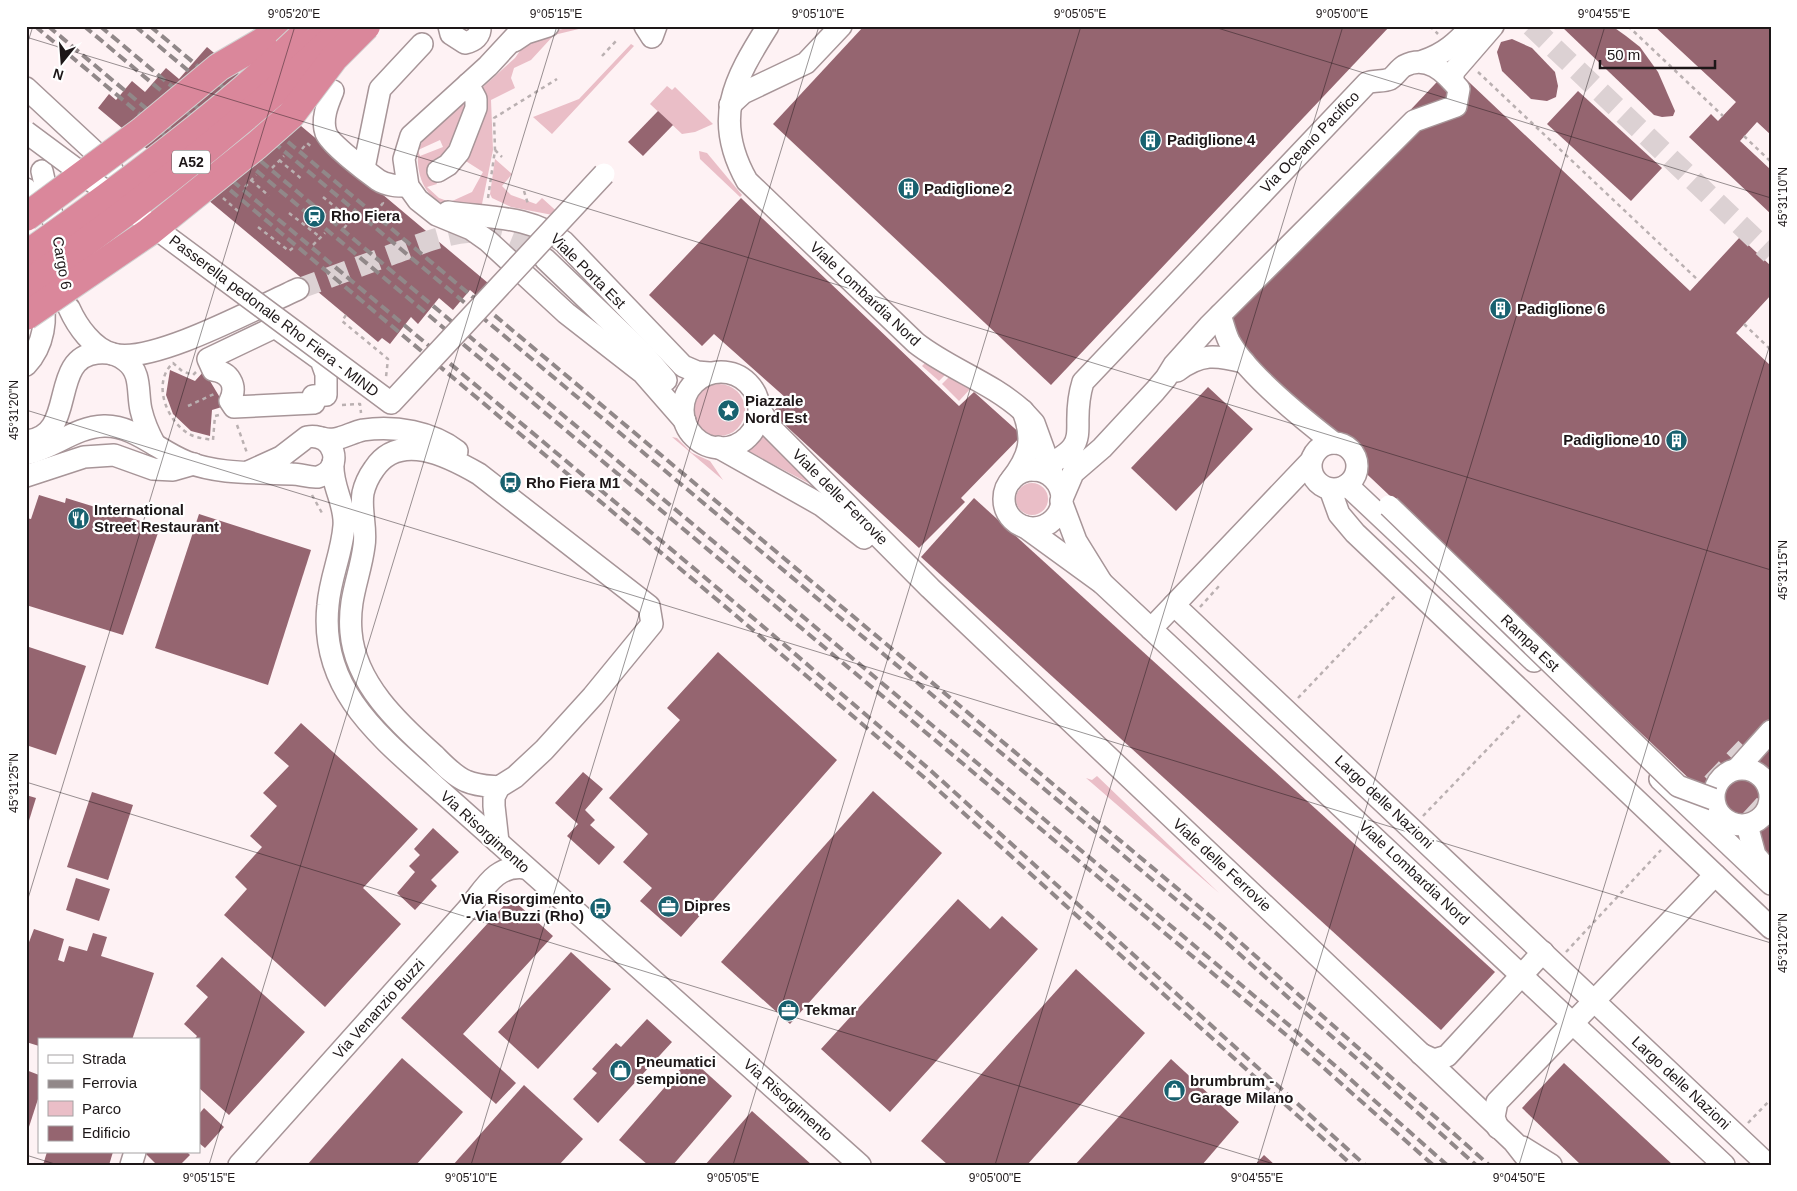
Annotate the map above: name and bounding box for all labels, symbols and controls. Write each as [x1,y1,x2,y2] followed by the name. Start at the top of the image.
[268,7,320,21] text: 9°05'20"E
[530,7,582,21] text: 9°05'15"E
[792,7,844,21] text: 9°05'10"E
[1054,7,1106,21] text: 9°05'05"E
[1316,7,1368,21] text: 9°05'00"E
[1578,7,1630,21] text: 9°04'55"E
[38,38,88,88] north arrow
[1600,38,1714,70] scale bar
[1607,46,1640,63] text: 50 m
[51,65,65,84] text: N
[1257,87,1363,196] street label: Via Oceano Pacifico
[1139,128,1163,152] building icon: Padiglione 4
[1167,131,1256,148] place label: Padiglione 4
[172,150,210,173] road number: A52
[1776,167,1790,227] text: 45°31'10"N
[896,177,920,201] building icon: Padiglione 2
[924,180,1012,197] place label: Padiglione 2
[303,204,327,228] station icon: Rho Fiera
[331,207,401,224] place label: Rho Fiera
[547,230,630,312] street label: Viale Porta Est
[166,231,382,400] street label: Passerella pedonale Rho Fiera - MIND
[49,235,75,291] street label: Cargo 6
[807,238,924,349] street label: Viale Lombardia Nord
[1489,297,1513,321] building icon: Padiglione 6
[1517,300,1605,317] place label: Padiglione 6
[7,380,21,440] text: 45°31'20"N
[745,392,808,426] place label: Piazzale Nord Est
[717,398,741,422] place icon: Piazzale Nord Est
[1664,428,1688,452] building icon: Padiglione 10
[1563,431,1660,448] place label: Padiglione 10
[789,445,892,548] street label: Viale delle Ferrovie
[498,471,522,495] bus stop icon: Rho Fiera M1
[526,474,620,491] place label: Rho Fiera M1
[94,501,219,535] place label: International Street Restaurant
[66,507,90,531] restaurant icon: International Street Restaurant
[1776,540,1790,600] text: 45°31'15"N
[1498,611,1564,675] street label: Rampa Est
[1332,752,1437,852] street label: Largo delle Nazioni
[7,753,21,813] text: 45°31'25"N
[437,787,533,876] street label: Via Risorgimento
[1170,815,1275,915] street label: Viale delle Ferrovie
[1356,817,1473,928] street label: Viale Lombardia Nord
[461,890,584,924] place label: Via Risorgimento - Via Buzzi (Rho)
[656,894,680,918] office icon: Dipres
[588,896,612,920] bus stop icon: Via Risorgimento - Via Buzzi (Rho)
[684,897,731,914] place label: Dipres
[1776,913,1790,973] text: 45°31'20"N
[329,955,428,1062] street label: Via Venanzio Buzzi
[776,998,800,1022] office icon: Tekmar
[804,1001,856,1018] place label: Tekmar
[1629,1033,1734,1133] street label: Largo delle Nazioni
[38,1038,200,1154] legend
[82,1050,127,1067] text: Strada
[636,1053,716,1087] place label: Pneumatici sempione
[740,1055,836,1144] street label: Via Risorgimento
[608,1059,632,1083] shop icon: Pneumatici sempione
[1190,1072,1293,1106] place label: brumbrum - Garage Milano
[82,1074,138,1091] text: Ferrovia
[1162,1078,1186,1102] shop icon: brumbrum - Garage Milano
[82,1100,121,1117] text: Parco
[82,1124,130,1141] text: Edificio
[183,1171,235,1185] text: 9°05'15"E
[445,1171,497,1185] text: 9°05'10"E
[707,1171,759,1185] text: 9°05'05"E
[969,1171,1021,1185] text: 9°05'00"E
[1231,1171,1283,1185] text: 9°04'55"E
[1493,1171,1545,1185] text: 9°04'50"E

